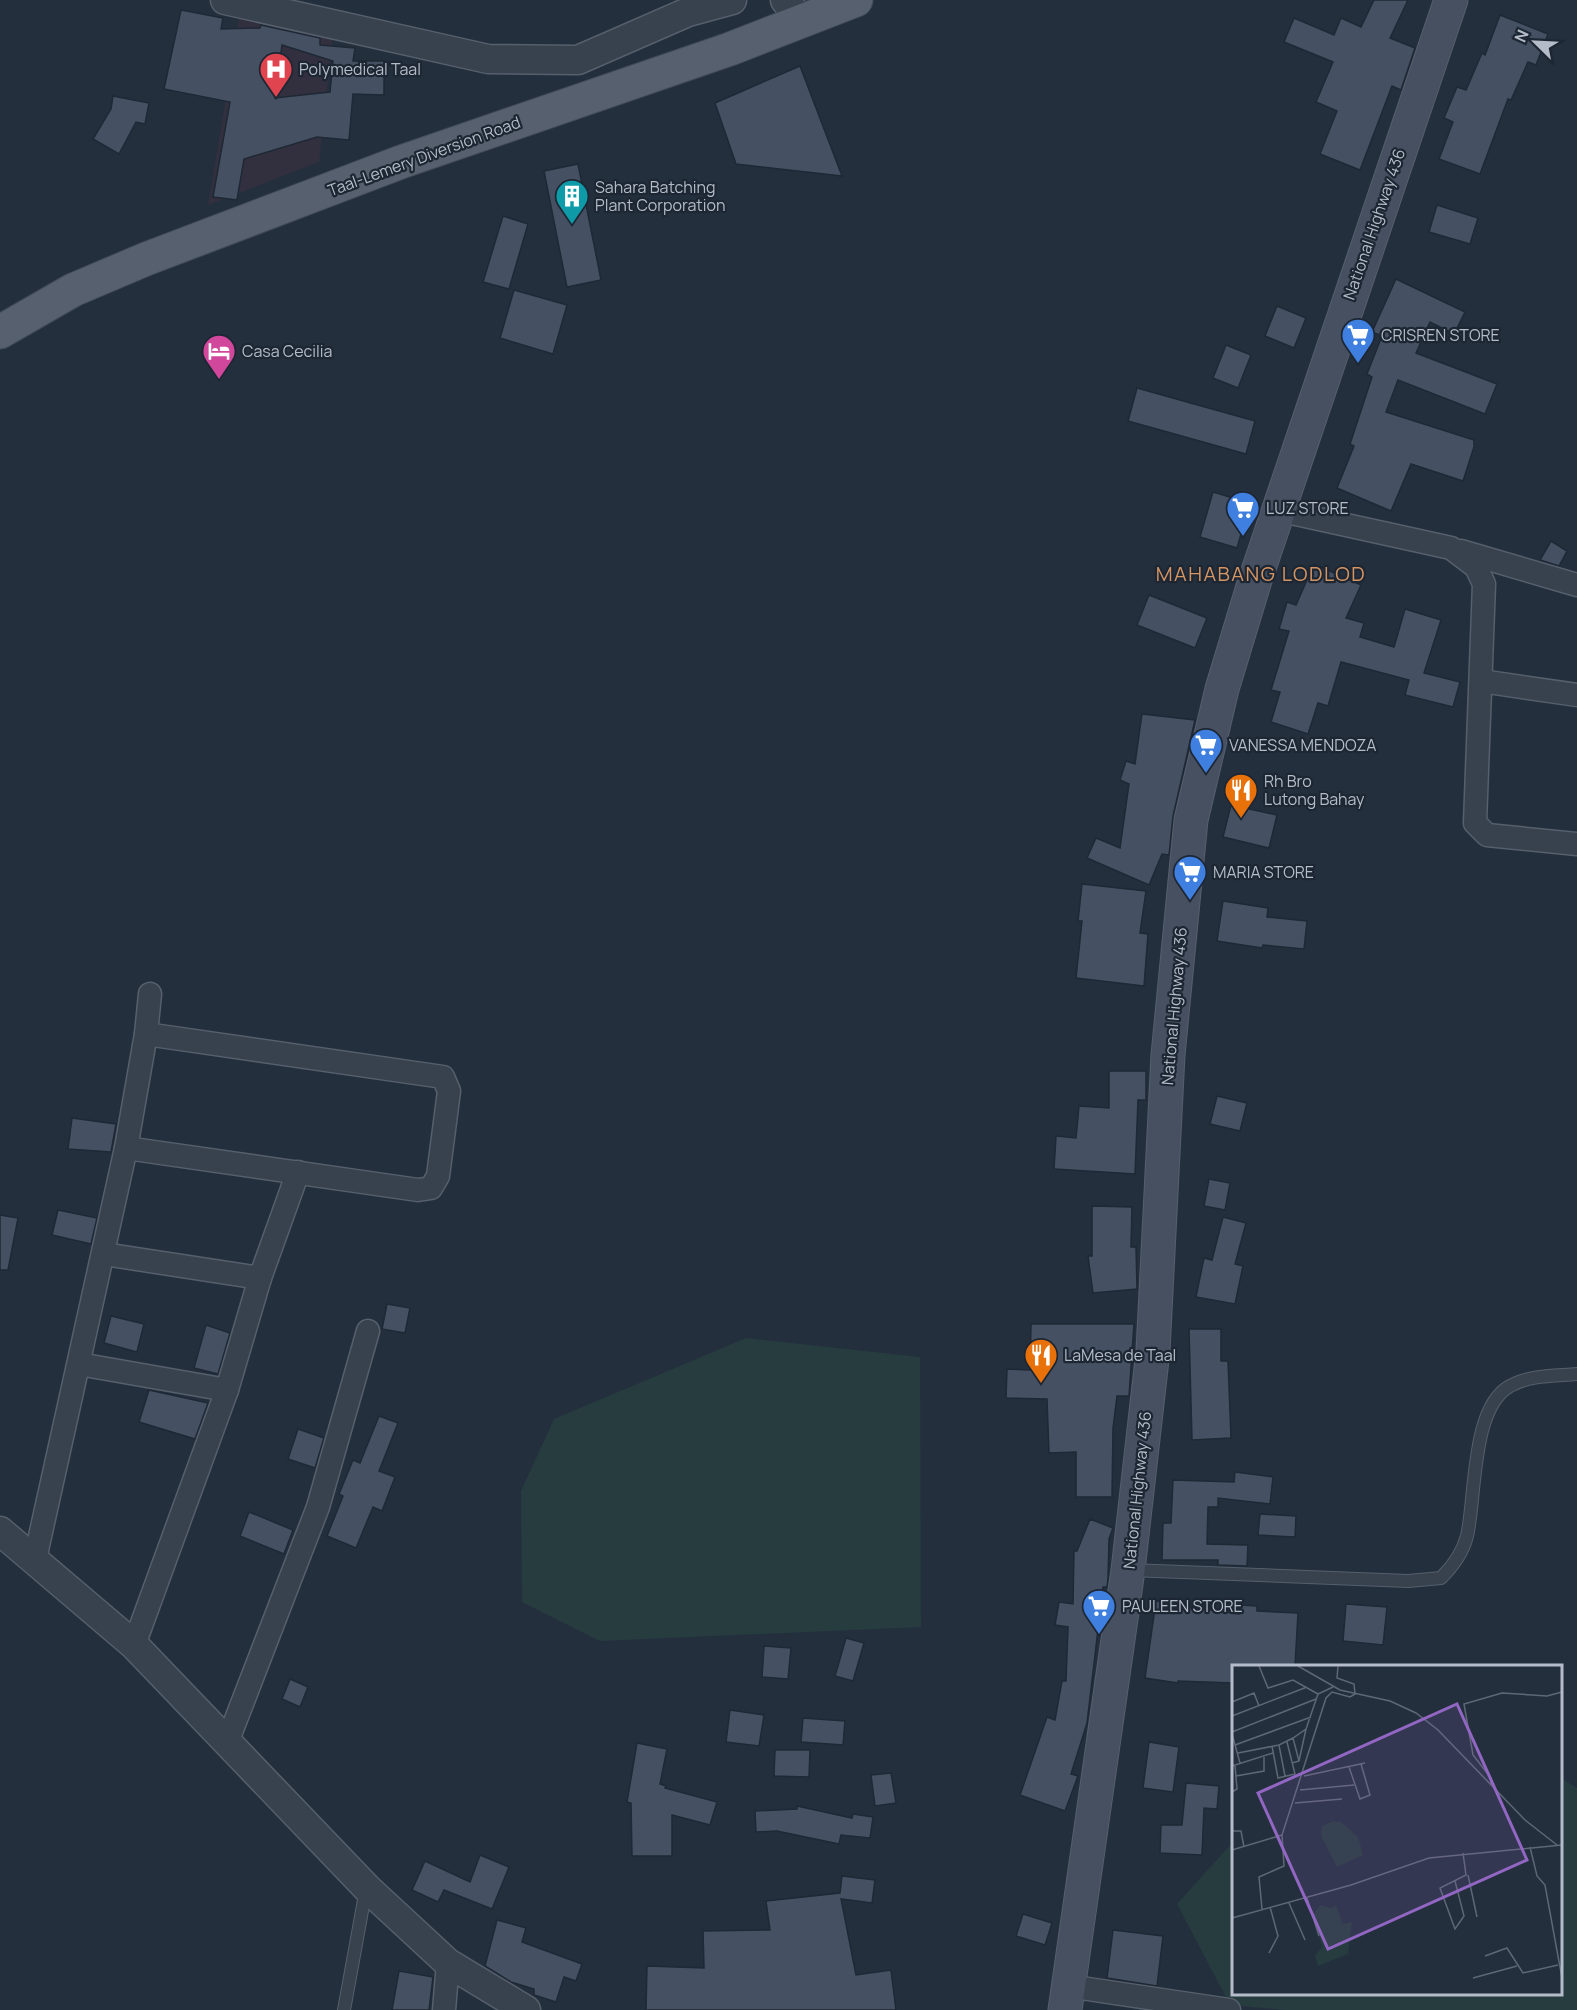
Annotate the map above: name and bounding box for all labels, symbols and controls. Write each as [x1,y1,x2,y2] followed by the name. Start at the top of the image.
[1505,12,1565,72] north arrow
[1509,26,1534,46] text: N
[258,51,294,98] hospital icon: Polymedical Taal
[299,58,421,80] place label: Polymedical Taal
[325,111,523,201] street label: Taal-Lemery Diversion Road
[1338,145,1410,303] street label: National Highway 436
[595,176,725,216] place label: Sahara Batching Plant Corporation
[554,178,590,225] building icon: Sahara Batching Plant Corporation
[1340,317,1376,364] supermarket icon: CRISREN STORE
[1381,324,1500,346] place label: CRISREN STORE
[201,333,237,380] hotel icon: Casa Cecilia
[242,340,332,362] place label: Casa Cecilia
[1225,490,1261,537] supermarket icon: LUZ STORE
[1266,497,1349,519] place label: LUZ STORE
[1156,560,1366,587] district label: MAHABANG LODLOD
[1188,727,1224,774] supermarket icon: VANESSA MENDOZA
[1229,734,1376,756] place label: VANESSA MENDOZA
[1264,770,1365,810] place label: Rh Bro Lutong Bahay
[1223,772,1259,819] restaurant icon: Rh Bro Lutong Bahay
[1172,854,1208,901] supermarket icon: MARIA STORE
[1213,861,1314,883] place label: MARIA STORE
[1156,926,1192,1086] street label: National Highway 436
[1023,1337,1059,1384] restaurant icon: LaMesa de Taal
[1064,1344,1176,1366] place label: LaMesa de Taal
[1118,1410,1156,1570] street label: National Highway 436
[1081,1588,1117,1635] supermarket icon: PAULEEN STORE
[1122,1595,1243,1617] place label: PAULEEN STORE
[1232,1665,1562,1995] inset map

